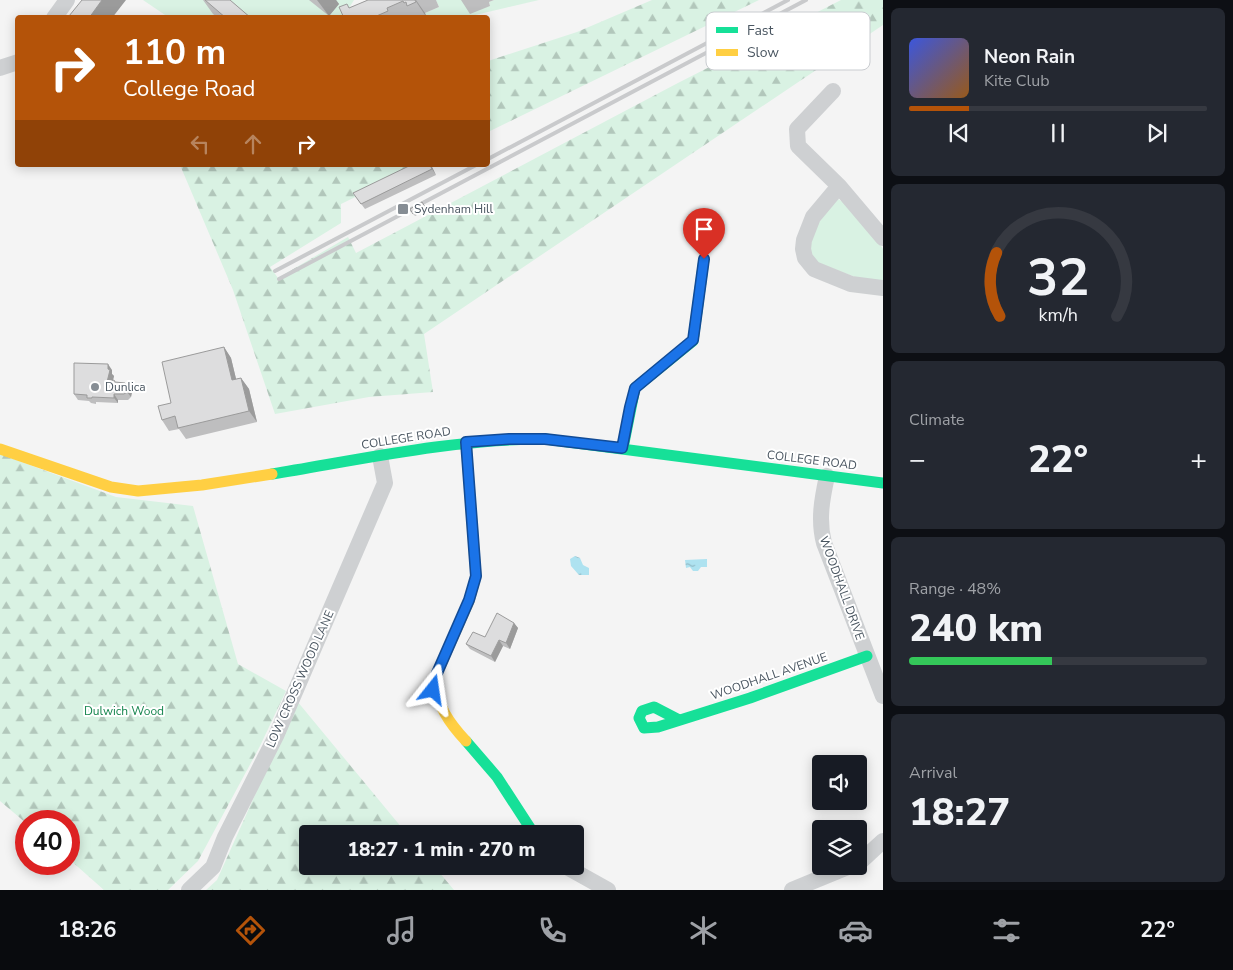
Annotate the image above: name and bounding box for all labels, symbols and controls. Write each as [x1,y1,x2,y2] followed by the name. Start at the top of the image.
[706,12,870,70] legend
[747,21,773,40] text: Fast
[123,29,226,76] text: 110 m
[40,35,105,100] icon: right
[747,43,779,62] text: Slow
[984,44,1075,70] text: Neon Rain
[984,70,1050,92] text: Kite Club
[123,74,255,104] text: College Road
[945,119,973,147] icon: previous
[1044,119,1072,147] icon: pause
[1143,119,1171,147] icon: next
[186,130,214,158] icon: left
[239,130,267,158] icon: ahead
[292,130,320,158] icon: right
[414,201,494,217] place label: Sydenham Hill
[396,202,410,216] marker: Sydenham Hill
[683,208,725,259] pin
[690,215,718,243] icon: arrive
[1027,242,1089,313] text: 32
[1038,303,1078,327] text: km/h
[105,379,146,395] place label: Dunlica
[89,381,101,393] marker: Dunlica
[909,409,964,431] text: Climate
[360,423,452,453] street label: COLLEGE ROAD
[1028,434,1088,485] text: 22°
[909,441,926,479] text: −
[1190,441,1207,479] text: +
[766,447,858,473] street label: COLLEGE ROAD
[816,534,868,642] street label: WOODHALL DRIVE
[909,578,1001,600] text: Range · 48%
[909,603,1043,654] text: 240 km
[262,608,338,750] street label: LOW CROSS WOOD LANE
[709,649,829,703] street label: WOODHALL AVENUE
[406,663,458,715] position arrow
[84,703,164,719] park label: Dulwich Wood
[812,755,867,875] map controls
[812,755,867,810] button: sound
[909,762,957,784] text: Arrival
[909,787,1010,838] text: 18:27
[15,810,80,875] speed limit sign: 40
[812,820,867,875] button: layers
[348,837,535,863] text: 18:27 · 1 min · 270 m
[233,913,268,948] icon: directions
[384,913,419,948] icon: music
[535,913,570,948] icon: phone
[686,913,721,948] icon: climate
[838,913,873,948] icon: car
[989,913,1024,948] icon: filters
[58,915,116,945] text: 18:26
[1140,915,1175,945] text: 22°

